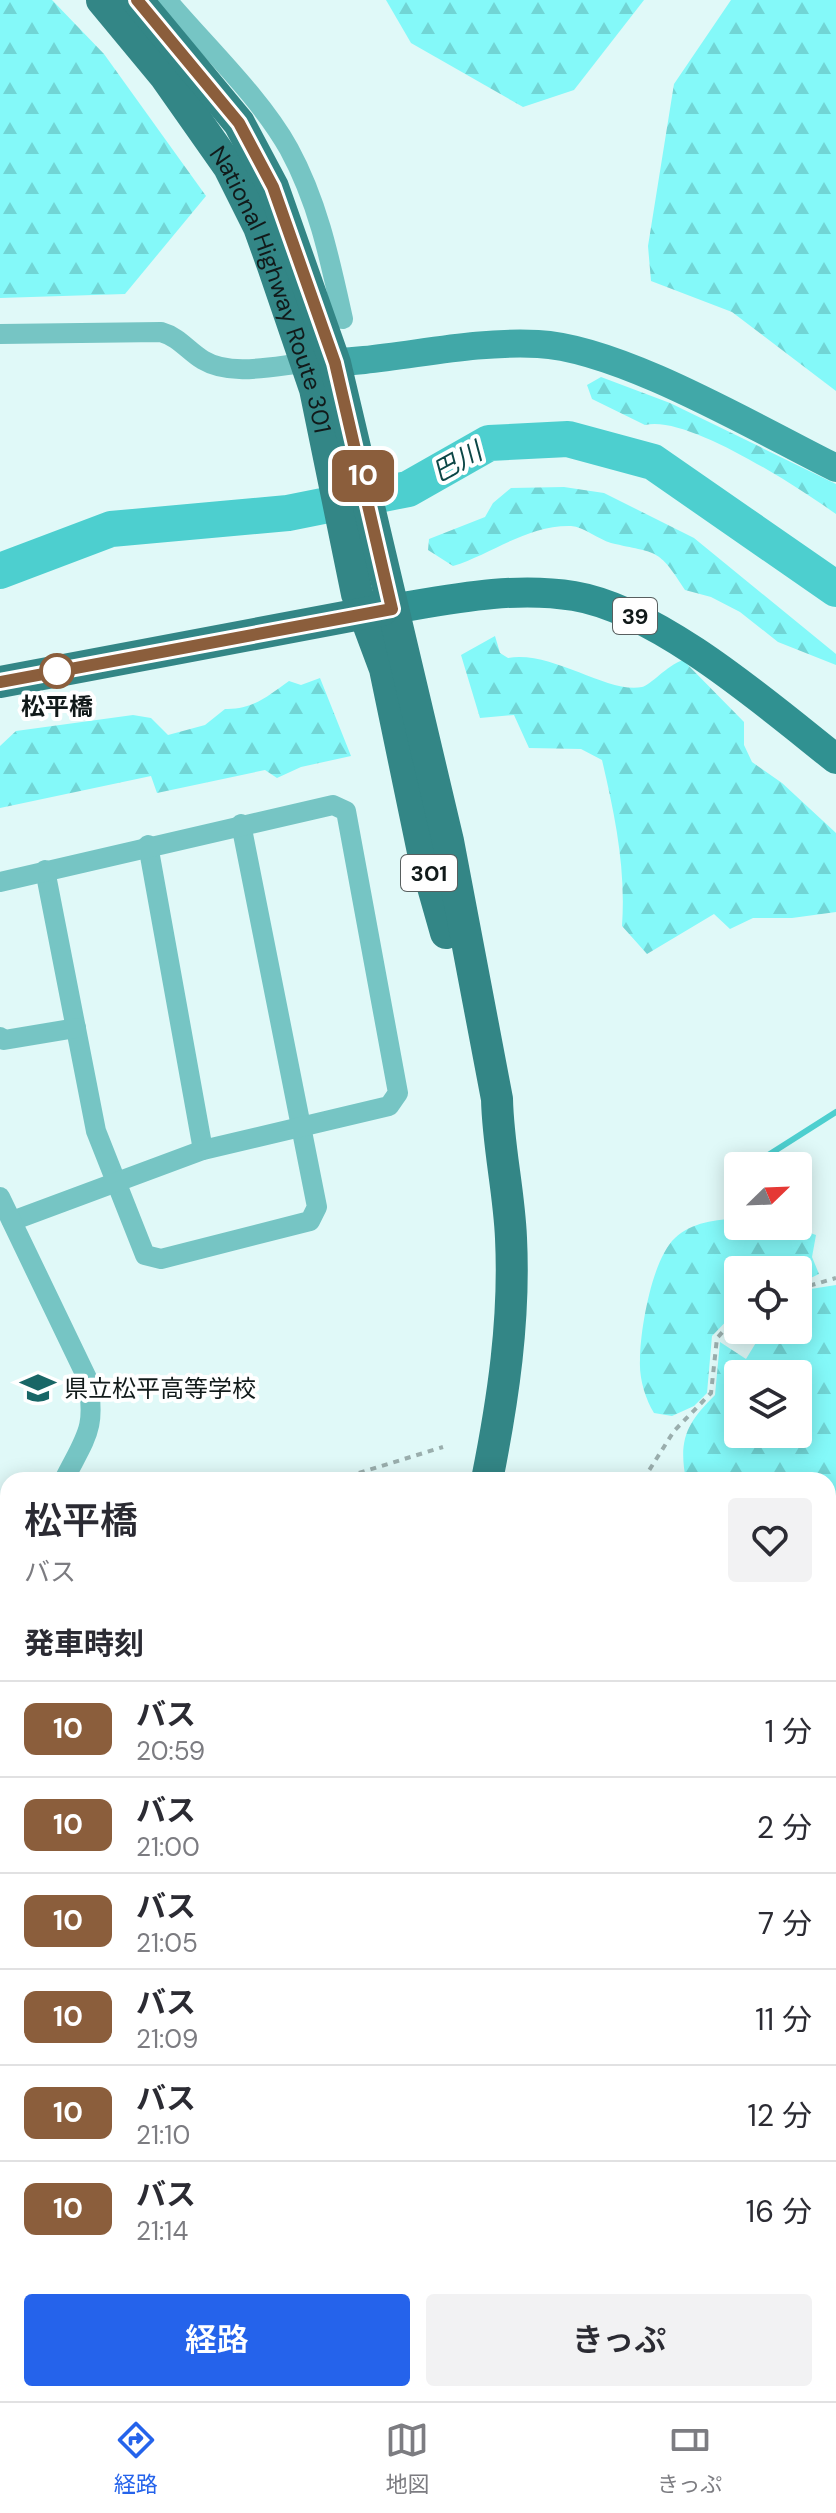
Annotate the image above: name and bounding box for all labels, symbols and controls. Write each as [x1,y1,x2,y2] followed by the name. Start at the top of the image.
[203,139,339,436] street label: National Highway Route 301
[426,433,491,489] water label: 巴川
[327,450,399,502] line badge: 10
[348,457,378,494] text: 10
[613,598,657,634] road number: 39
[40,654,74,688] marker: 松平橋
[21,691,93,722] place label: 松平橋
[401,855,457,891] road number: 301
[724,1152,812,1240] north arrow
[724,1152,812,1448] map controls
[724,1256,812,1344] button: locate
[724,1360,812,1448] button: layers
[19,1369,57,1407] school or university icon: 県立松平高等学校
[64,1373,256,1404] place label: 県立松平高等学校
[24,1496,138,1546] text: 松平橋
[728,1498,812,1582] button: heart
[24,1555,76,1589] text: バス
[24,1624,144,1663] text: 発車時刻
[136,1695,196,1734] text: バス
[53,1710,83,1747] text: 10
[765,1712,812,1751] text: 1 分
[136,1734,205,1768] text: 20:59
[136,1791,196,1830] text: バス
[53,1806,83,1843] text: 10
[757,1808,812,1847] text: 2 分
[136,1830,200,1864] text: 21:00
[136,1887,196,1926] text: バス
[53,1902,83,1939] text: 10
[758,1904,812,1943] text: 7 分
[136,1926,198,1960] text: 21:05
[136,1983,196,2022] text: バス
[53,1998,83,2035] text: 10
[755,2000,812,2039] text: 11 分
[136,2022,198,2056] text: 21:09
[136,2079,196,2118] text: バス
[53,2094,83,2131] text: 10
[747,2096,812,2135] text: 12 分
[136,2118,190,2152] text: 21:10
[136,2175,196,2214] text: バス
[53,2190,83,2227] text: 10
[746,2192,812,2231] text: 16 分
[136,2214,188,2248] text: 21:14
[24,2294,410,2386] button: 経路
[426,2294,812,2386] button: きっぷ
[114,2418,158,2499] tab: 経路
[385,2418,429,2499] tab: 地図
[657,2418,722,2499] tab: きっぷ

